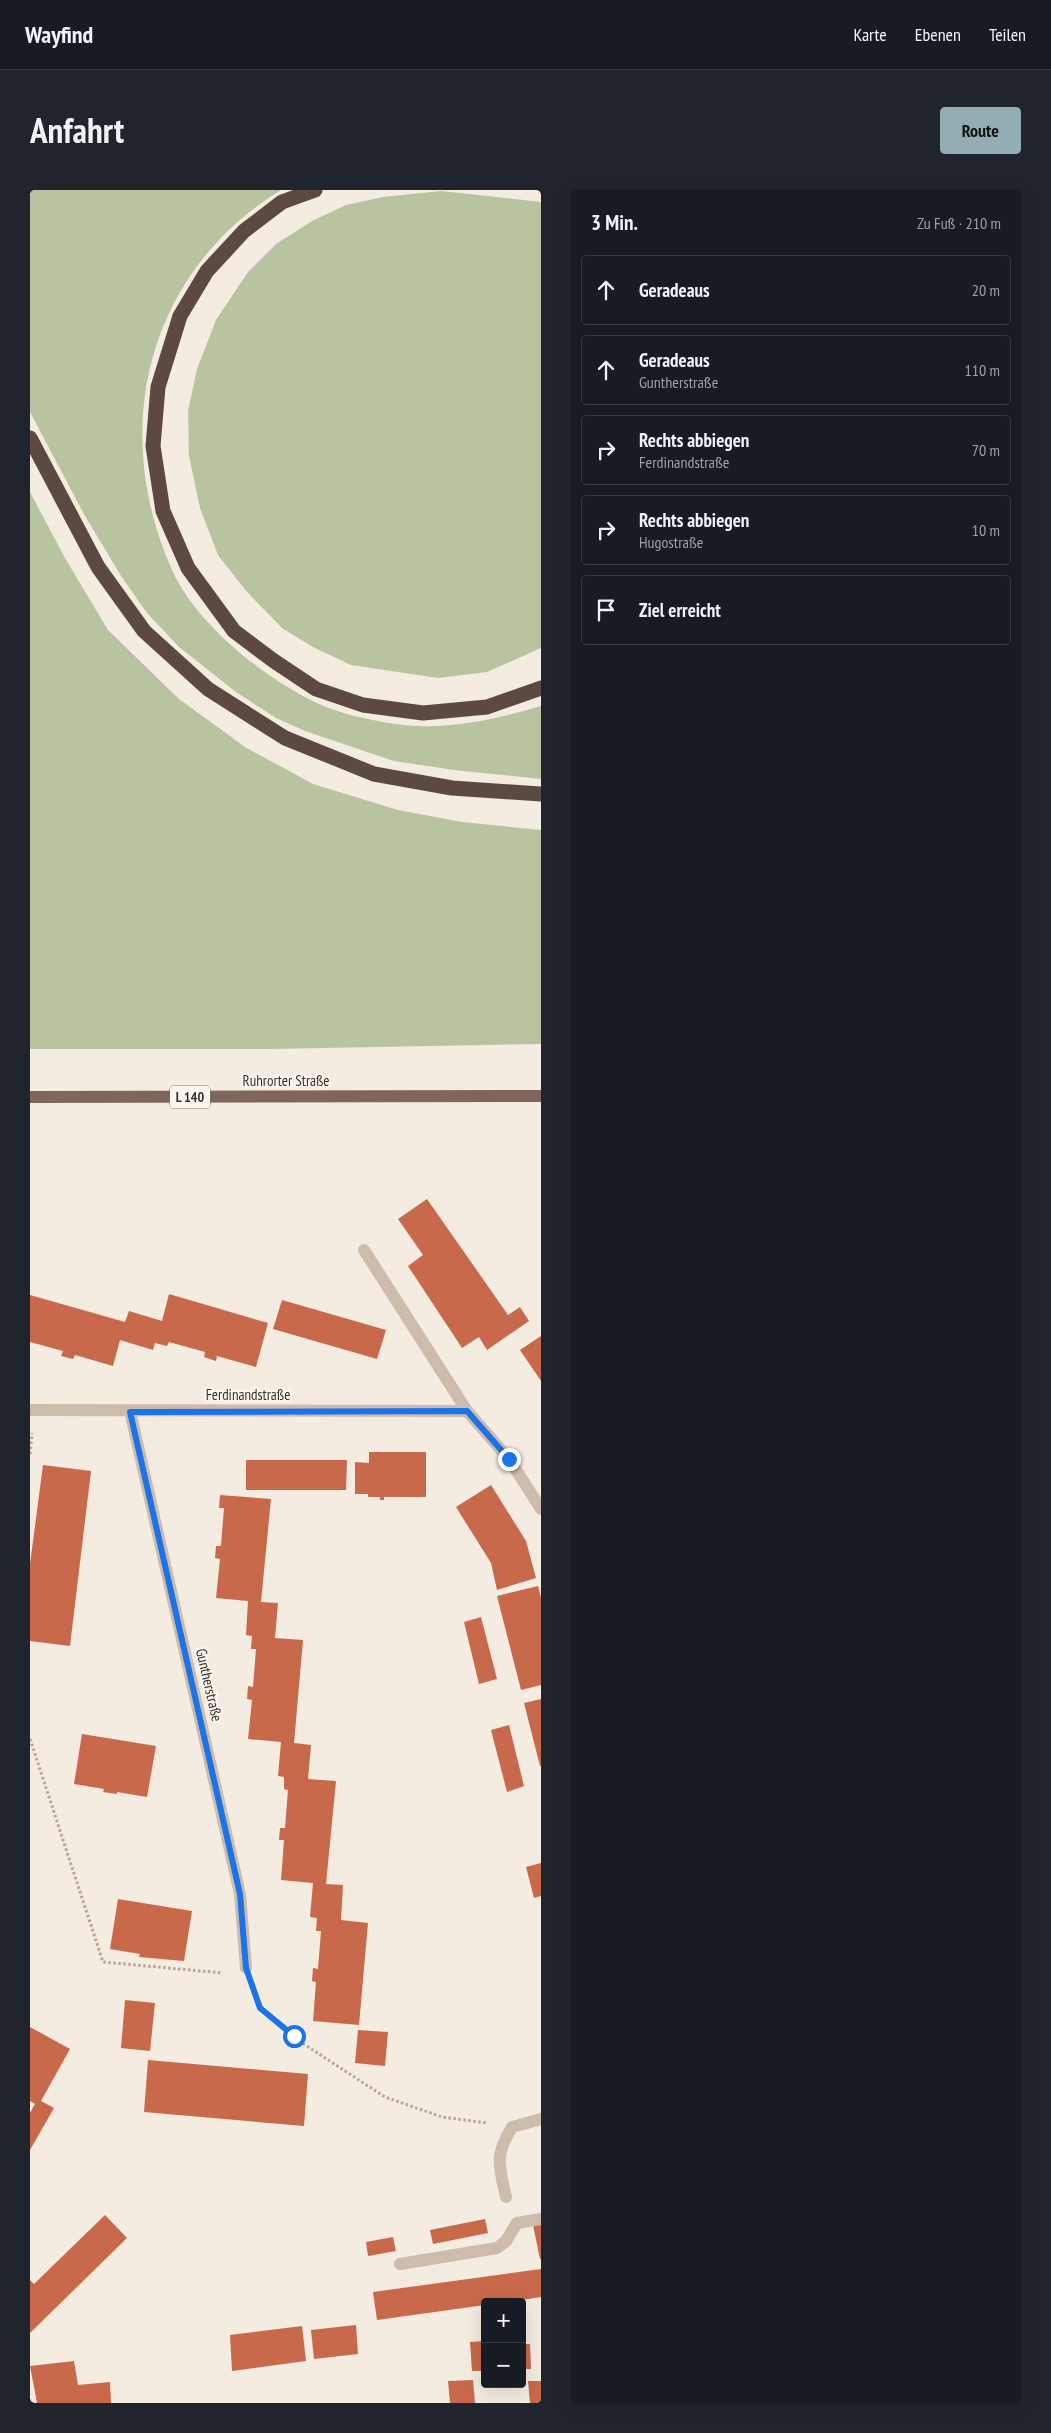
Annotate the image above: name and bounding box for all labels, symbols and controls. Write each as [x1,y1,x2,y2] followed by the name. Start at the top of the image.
[25,19,93,50] text: Wayfind
[853,23,887,46] text: Karte
[915,23,961,46] text: Ebenen
[989,23,1026,46] text: Teilen
[30,107,124,153] text: Anfahrt
[940,107,1021,154] button: Route
[591,209,638,236] text: 3 Min.
[917,213,1001,233] text: Zu Fuß · 210 m
[592,276,620,304] icon: ahead
[639,278,710,302] text: Geradeaus
[972,280,1000,300] text: 20 m
[639,348,710,372] text: Geradeaus
[592,356,620,384] icon: ahead
[965,360,1000,380] text: 110 m
[639,372,718,392] text: Guntherstraße
[639,428,749,452] text: Rechts abbiegen
[592,436,620,464] icon: right
[972,440,1000,460] text: 70 m
[639,452,729,472] text: Ferdinandstraße
[639,508,749,532] text: Rechts abbiegen
[592,516,620,544] icon: right
[972,520,1000,540] text: 10 m
[639,532,703,552] text: Hugostraße
[592,596,620,624] icon: arrive
[639,598,721,622] text: Ziel erreicht
[242,1071,330,1090] street label: Ruhrorter Straße
[170,1086,210,1109] road number: L 140
[206,1385,290,1404] street label: Ferdinandstraße
[498,1448,521,1471] route end
[192,1647,227,1723] street label: Guntherstraße
[283,2025,306,2048] route start
[481,2298,526,2388] map controls
[481,2298,526,2343] button: +
[481,2343,526,2388] button: −

